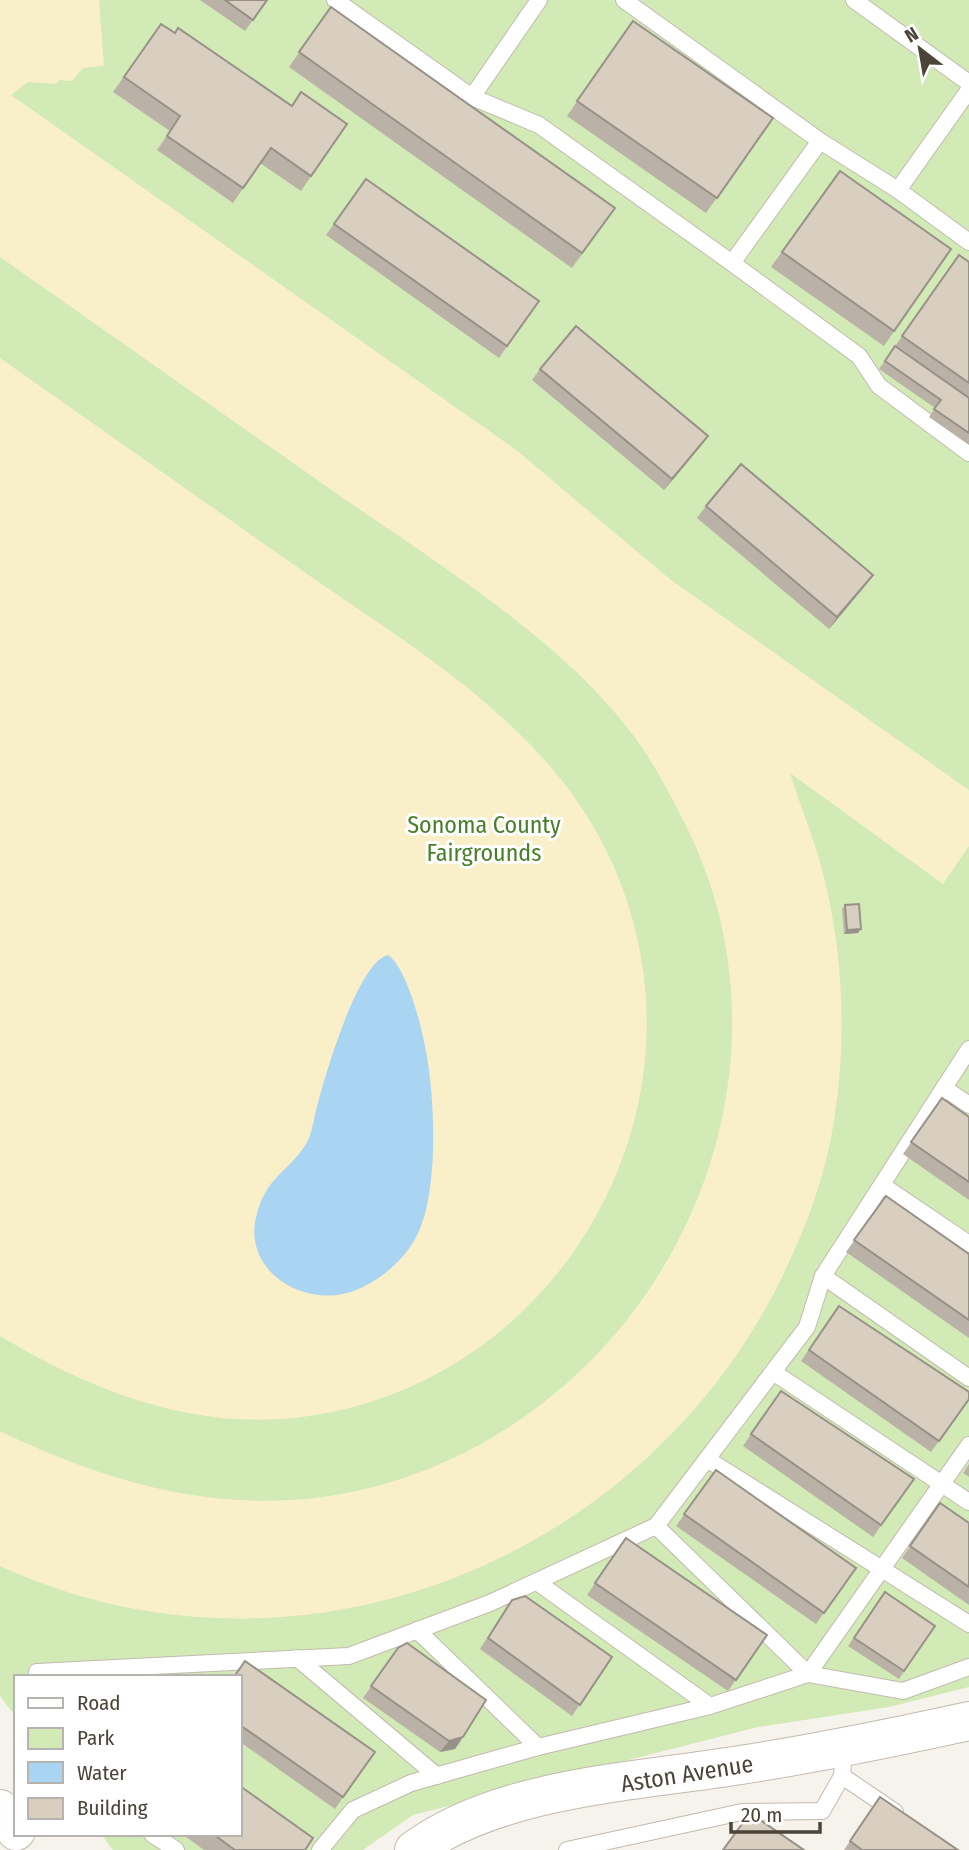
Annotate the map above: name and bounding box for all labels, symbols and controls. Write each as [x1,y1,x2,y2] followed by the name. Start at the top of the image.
[885,14,955,84] north arrow
[901,22,922,48] text: N
[407,811,561,867] park label: Sonoma County Fairgrounds
[14,1675,242,1836] legend
[77,1690,121,1716] text: Road
[77,1725,115,1751] text: Park
[619,1750,755,1798] street label: Aston Avenue
[77,1760,127,1786] text: Water
[731,1790,820,1834] scale bar
[77,1795,148,1821] text: Building
[741,1802,782,1828] text: 20 m

